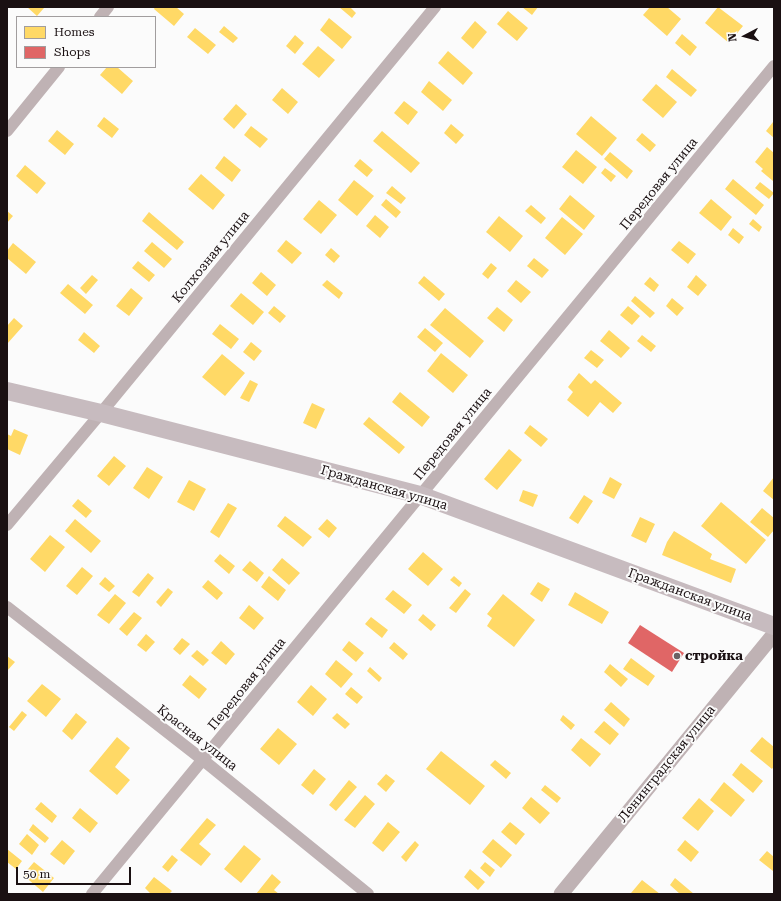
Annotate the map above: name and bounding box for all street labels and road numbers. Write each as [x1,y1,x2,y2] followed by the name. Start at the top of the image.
[617,135,701,233] street label: Передовая улица
[169,208,253,306] street label: Колхозная улица
[411,385,495,483] street label: Передовая улица
[319,462,449,514] street label: Гражданская улица
[626,565,754,625] street label: Гражданская улица
[205,635,289,733] street label: Передовая улица
[154,702,240,774] street label: Красная улица
[615,702,719,826] street label: Ленинградская улица

